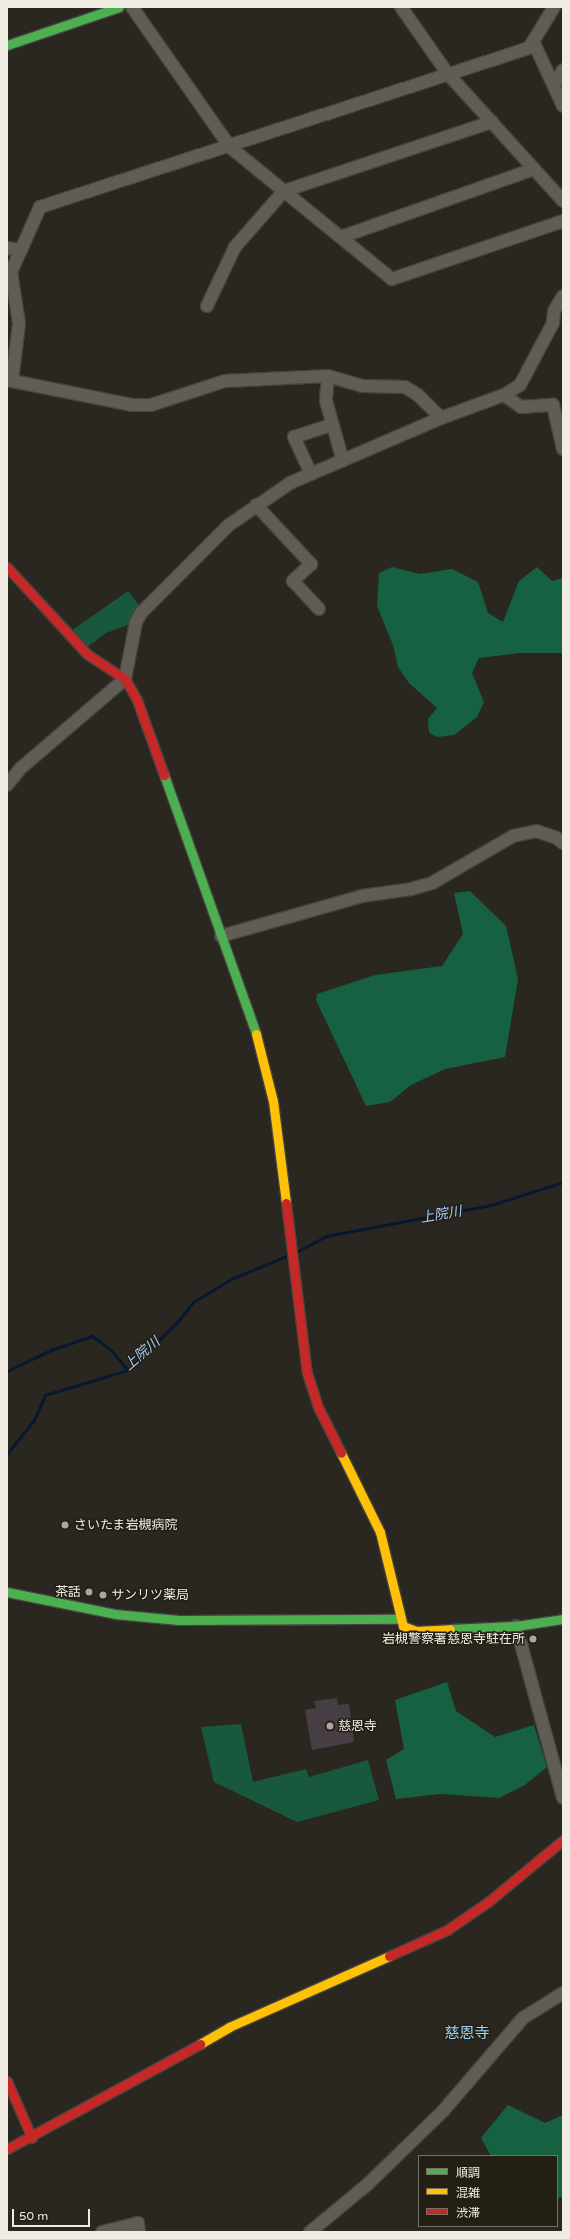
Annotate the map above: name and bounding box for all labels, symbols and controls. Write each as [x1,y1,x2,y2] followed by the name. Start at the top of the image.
[419,1203,463,1227] water label: 上院川
[121,1334,163,1374] water label: 上院川
[74,1517,178,1533] place label: さいたま岩槻病院
[59,1519,71,1531] marker: さいたま岩槻病院
[55,1584,81,1600] place label: 茶話
[84,1587,94,1597] marker: 茶話
[111,1587,189,1603] place label: サンリツ薬局
[98,1590,108,1600] marker: サンリツ薬局
[382,1631,525,1647] place label: 岩槻警察署慈恩寺駐在所
[528,1634,538,1644] marker: 岩槻警察署慈恩寺駐在所
[338,1718,377,1734] place label: 慈恩寺
[325,1721,335,1731] marker: 慈恩寺
[445,2025,489,2043] district label: 慈恩寺
[418,2155,558,2227] legend
[456,2166,480,2180] text: 順調
[456,2186,480,2200] text: 混雑
[14,2201,92,2227] scale bar
[456,2206,480,2220] text: 渋滞
[19,2209,48,2223] text: 50 m

